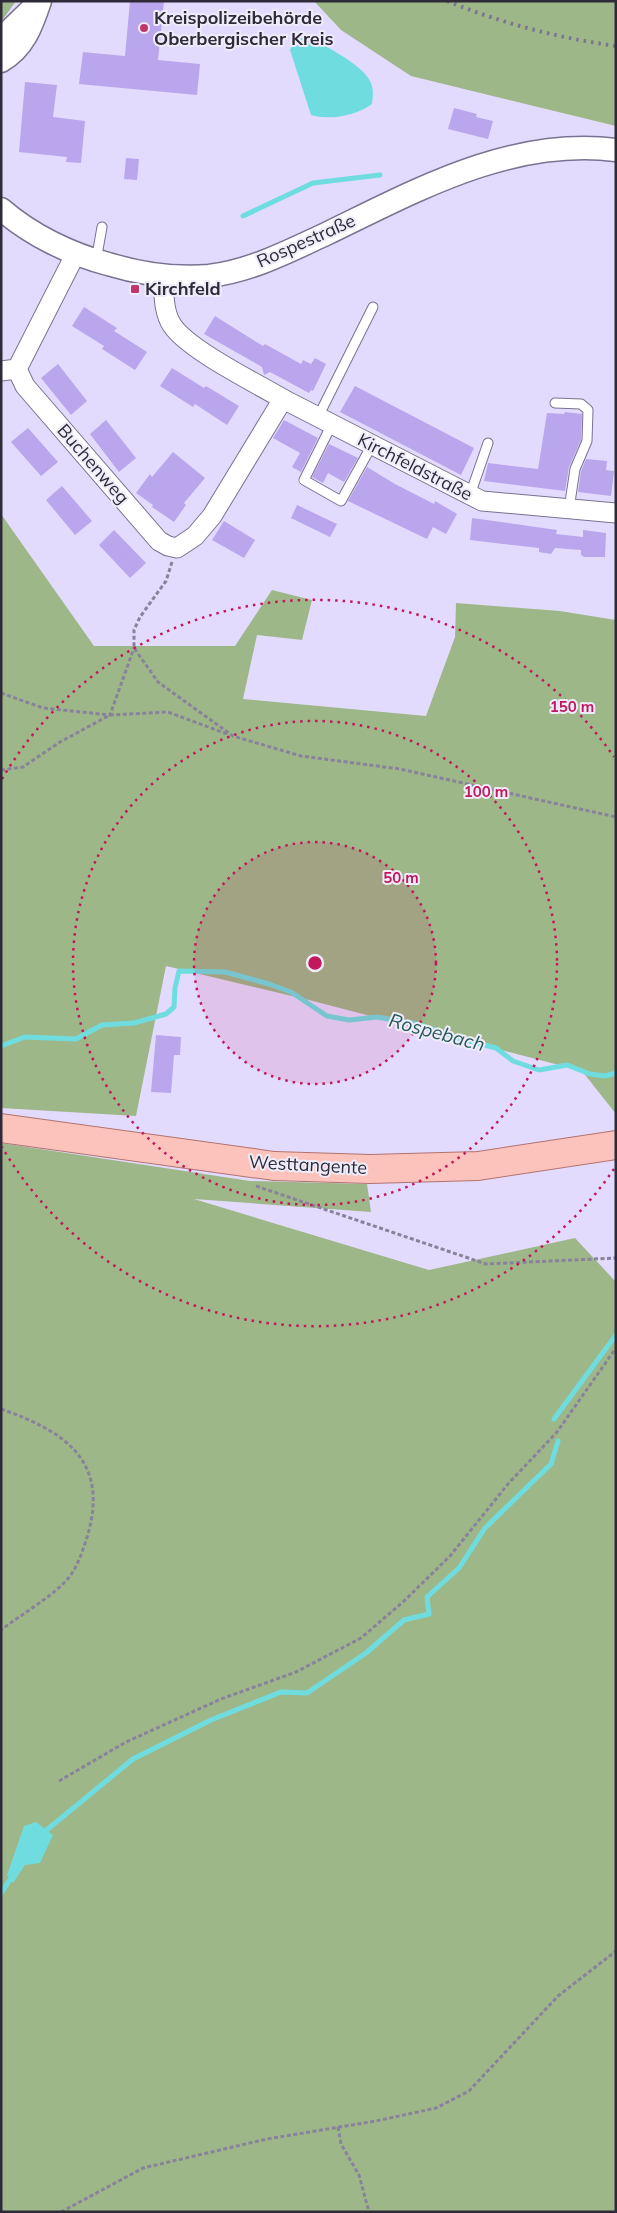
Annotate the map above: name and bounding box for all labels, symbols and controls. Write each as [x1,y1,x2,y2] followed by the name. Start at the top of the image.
[154,6,333,50] place label: Kreispolizeibehörde Oberbergischer Kreis
[138,22,150,34] marker: Kreispolizeibehörde Oberbergischer Kreis
[253,209,359,273] street label: Rospestraße
[145,277,221,300] place label: Kirchfeld
[129,283,141,295] marker: Kirchfeld
[52,419,134,508] street label: Buchenweg
[354,428,477,505] street label: Kirchfeldstraße
[550,697,594,716] text: 150 m
[464,782,508,801] text: 100 m
[383,868,419,887] text: 50 m
[306,954,324,972] centre of rings
[386,1008,488,1056] water label: Rospebach
[248,1150,368,1179] street label: Westtangente

